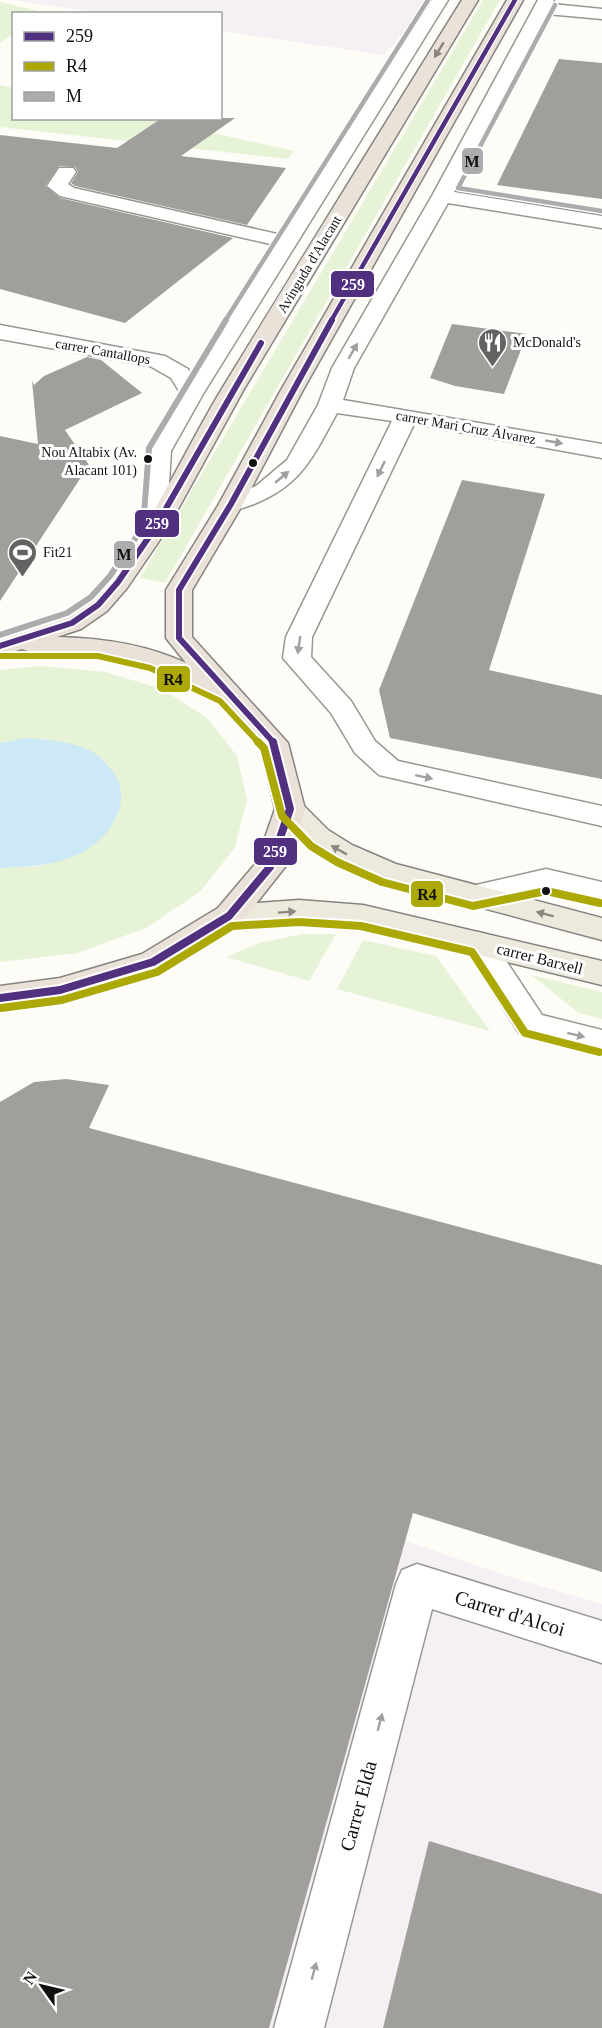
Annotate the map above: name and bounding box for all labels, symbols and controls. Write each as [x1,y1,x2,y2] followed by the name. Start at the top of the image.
[12,12,222,120] legend
[66,26,93,46] text: 259
[434,42,445,58] one-way arrow
[66,56,87,76] text: R4
[66,86,82,106] text: M
[461,147,484,175] line badge: M
[464,153,480,170] text: M
[274,213,344,316] street label: Avinguda d'Alacant
[330,270,375,298] line badge: 259
[341,276,365,293] text: 259
[476,326,508,368] restaurant icon: McDonald's
[513,335,581,350] place label: McDonald's
[54,336,151,367] street label: carrer Cantallops
[347,343,358,359] one-way arrow
[395,407,537,447] street label: carrer Mari Cruz Álvarez
[544,438,563,447] one-way arrow
[41,445,137,479] place label: Nou Altabix (Av. Alacant 101)
[142,453,154,465] marker: Nou Altabix (Av. Alacant 101)
[247,457,259,469] unlabelled marker
[377,460,386,477] one-way arrow
[274,471,289,484] one-way arrow
[134,509,180,538] line badge: 259
[145,515,169,532] text: 259
[6,536,38,578] sports icon: Fit21
[113,540,136,569] line badge: M
[43,545,73,560] place label: Fit21
[116,546,132,563] text: M
[294,635,304,654] one-way arrow
[156,665,191,693] line badge: R4
[163,671,183,688] text: R4
[415,773,434,782] one-way arrow
[253,837,298,866] line badge: 259
[263,843,287,860] text: 259
[331,845,348,855] one-way arrow
[410,880,444,908] line badge: R4
[540,885,552,897] unlabelled marker
[417,886,437,903] text: R4
[278,907,297,917] one-way arrow
[536,909,555,919] one-way arrow
[495,940,585,978] street label: carrer Barxell
[567,1031,585,1040] one-way arrow
[452,1586,568,1640] street label: Carrer d'Alcoi
[376,1713,386,1731] one-way arrow
[335,1758,381,1854] street label: Carrer Elda
[12,1956,72,2016] north arrow
[310,1962,319,1980] one-way arrow
[20,1968,41,1987] text: N

